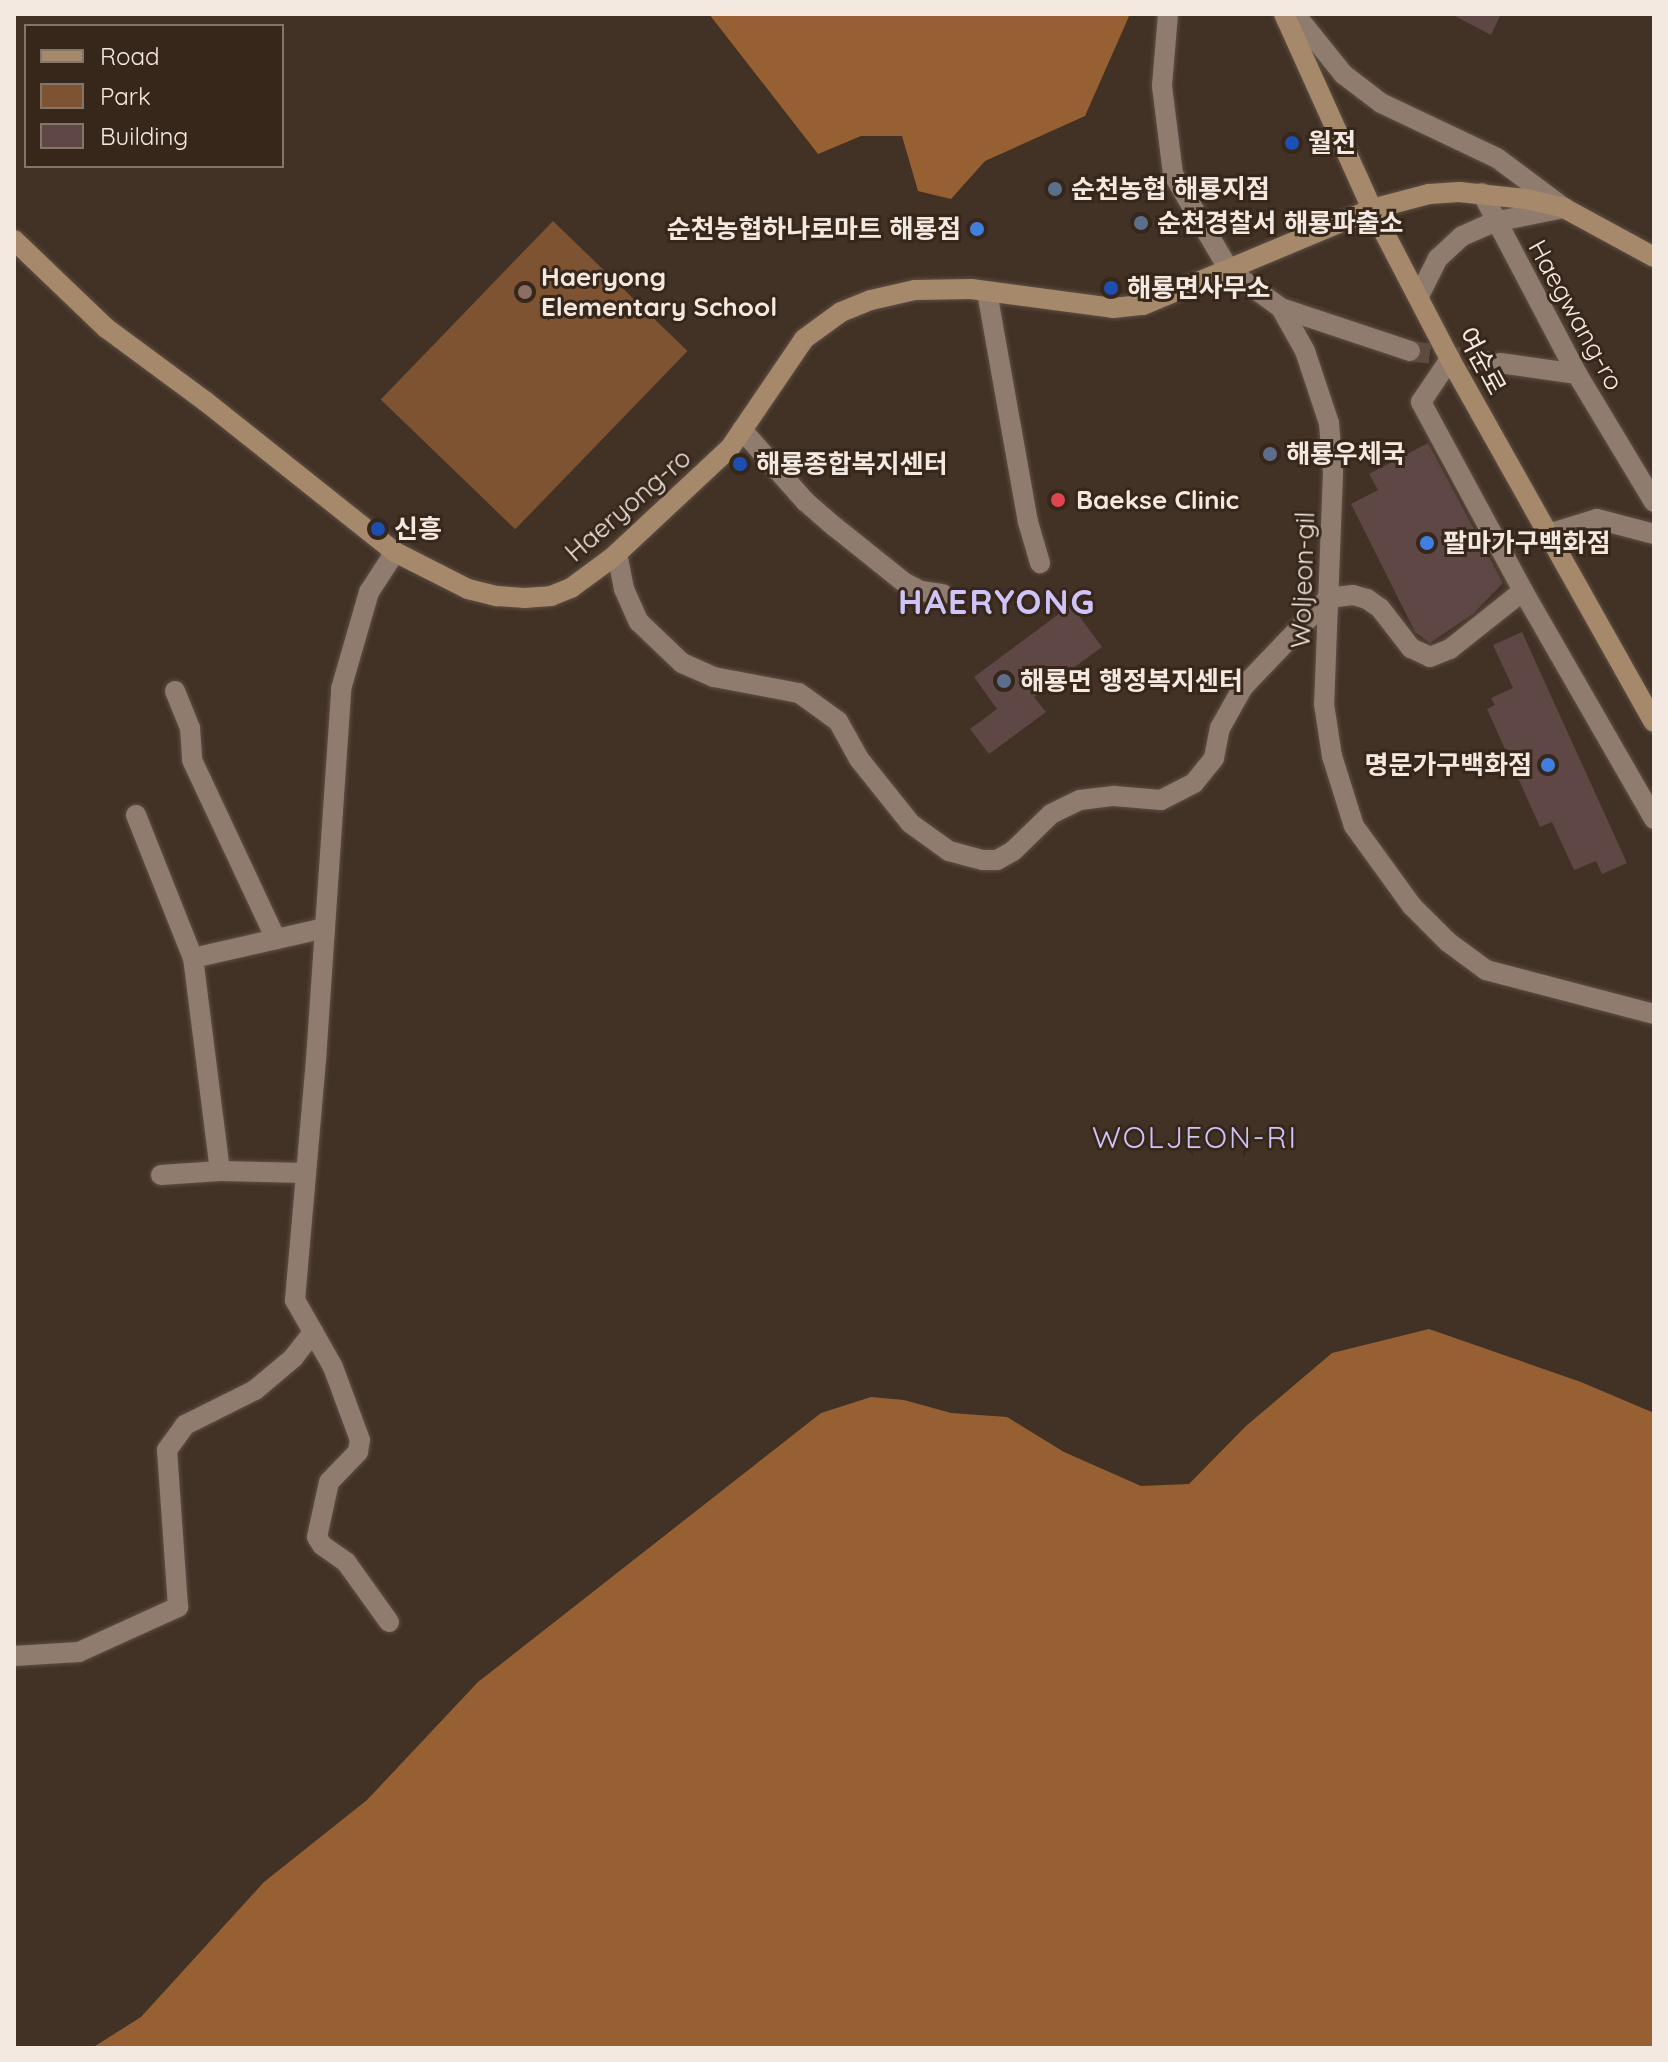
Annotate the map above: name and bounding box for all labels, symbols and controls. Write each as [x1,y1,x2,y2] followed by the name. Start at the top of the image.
[24,24,284,168] legend
[100,41,160,71] text: Road
[100,81,151,111] text: Park
[100,121,188,151] text: Building
[1308,127,1356,159] place label: 월전
[1283,134,1301,152] marker: 월전
[1071,173,1270,205] place label: 순천농협 해룡지점
[1046,180,1064,198] marker: 순천농협 해룡지점
[1157,207,1403,239] place label: 순천경찰서 해룡파출소
[667,213,961,245] place label: 순천농협하나로마트 해룡점
[1132,214,1150,232] marker: 순천경찰서 해룡파출소
[968,220,986,238] marker: 순천농협하나로마트 해룡점
[1522,234,1630,396] street label: Haegwang-ro
[541,261,777,322] place label: Haeryong Elementary School
[1127,272,1271,304] place label: 해룡면사무소
[1102,279,1120,297] marker: 해룡면사무소
[516,283,534,301] marker: Haeryong Elementary School
[1451,322,1513,400] street label: 여순로
[1286,438,1406,470] place label: 해룡우체국
[559,442,697,568] street label: Haeryong-ro
[1261,445,1279,463] marker: 해룡우체국
[756,448,947,480] place label: 해룡종합복지센터
[731,455,749,473] marker: 해룡종합복지센터
[1076,484,1239,516] place label: Baekse Clinic
[1047,489,1069,511] marker: Baekse Clinic
[1285,511,1321,649] street label: Woljeon-gil
[394,513,442,545] place label: 신흥
[369,520,387,538] marker: 신흥
[1443,527,1610,559] place label: 팔마가구백화점
[1418,534,1436,552] marker: 팔마가구백화점
[898,582,1096,622] district label: HAERYONG
[1020,665,1243,697] place label: 해룡면 행정복지센터
[995,672,1013,690] marker: 해룡면 행정복지센터
[1365,749,1532,781] place label: 명문가구백화점
[1539,756,1557,774] marker: 명문가구백화점
[1092,1119,1298,1155] district label: WOLJEON-RI

